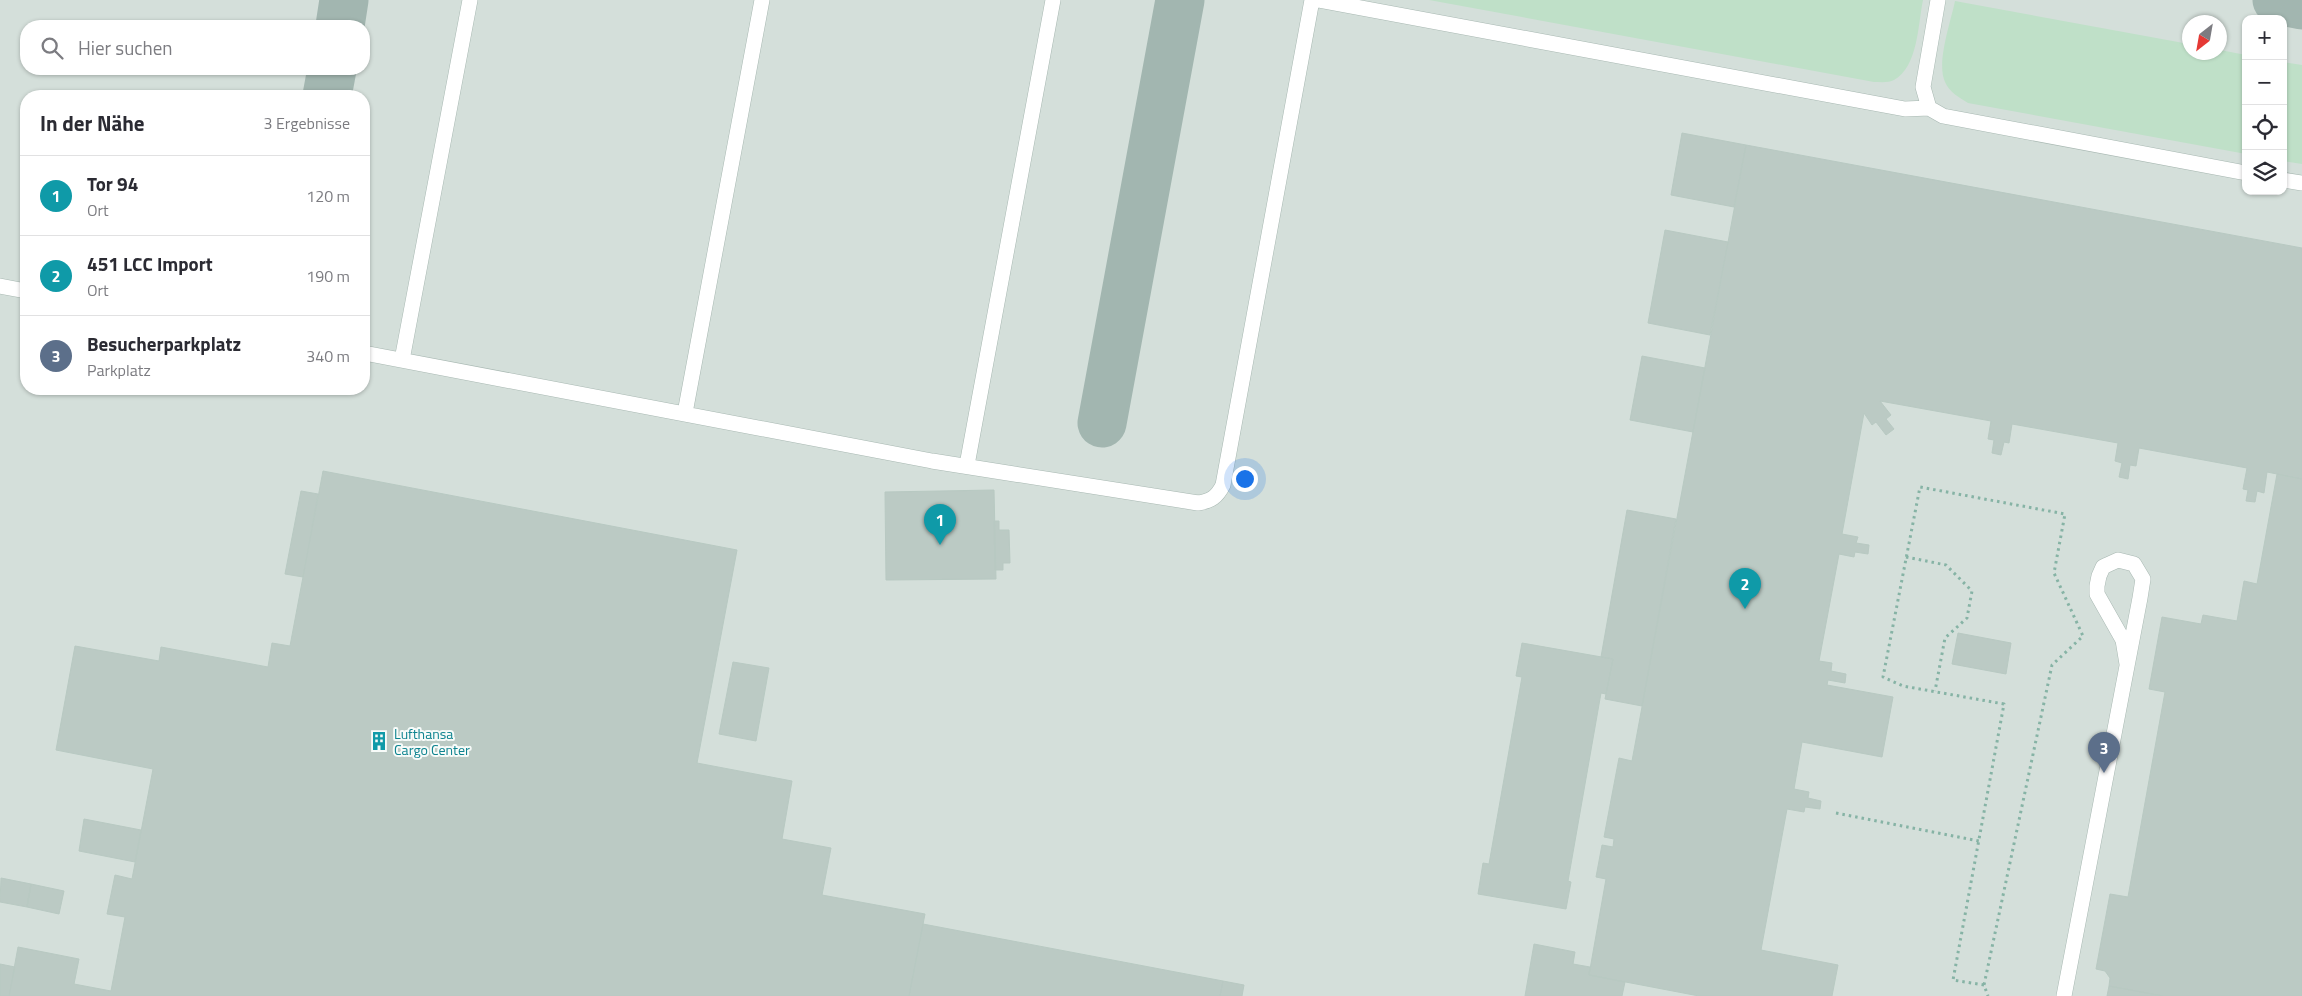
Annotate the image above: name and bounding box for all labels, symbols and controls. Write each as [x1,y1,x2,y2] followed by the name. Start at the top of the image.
[2182,15,2227,60] north arrow
[2242,15,2287,195] map controls
[2242,15,2287,60] button: +
[20,20,370,75] search box
[78,33,173,62] text: Hier suchen
[38,34,66,62] icon: search
[2242,60,2287,105] button: −
[2242,105,2287,150] button: locate
[40,107,145,139] text: In der Nähe
[263,111,350,135] text: 3 Ergebnisse
[2242,150,2287,195] button: layers
[87,169,138,198] text: Tor 94
[52,184,60,208] text: 1
[306,184,350,208] text: 120 m
[87,198,109,222] text: Ort
[87,249,213,278] text: 451 LCC Import
[52,264,60,288] text: 2
[306,264,350,288] text: 190 m
[87,278,109,302] text: Ort
[87,329,241,358] text: Besucherparkplatz
[52,344,60,368] text: 3
[306,344,350,368] text: 340 m
[87,358,151,382] text: Parkplatz
[1232,466,1258,492] your location
[924,504,956,545] pin: 1
[1729,568,1761,609] pin: 2
[394,723,470,760] place label: Lufthansa Cargo Center
[368,730,390,752] building icon: Lufthansa Cargo Center
[2088,732,2120,773] pin: 3

